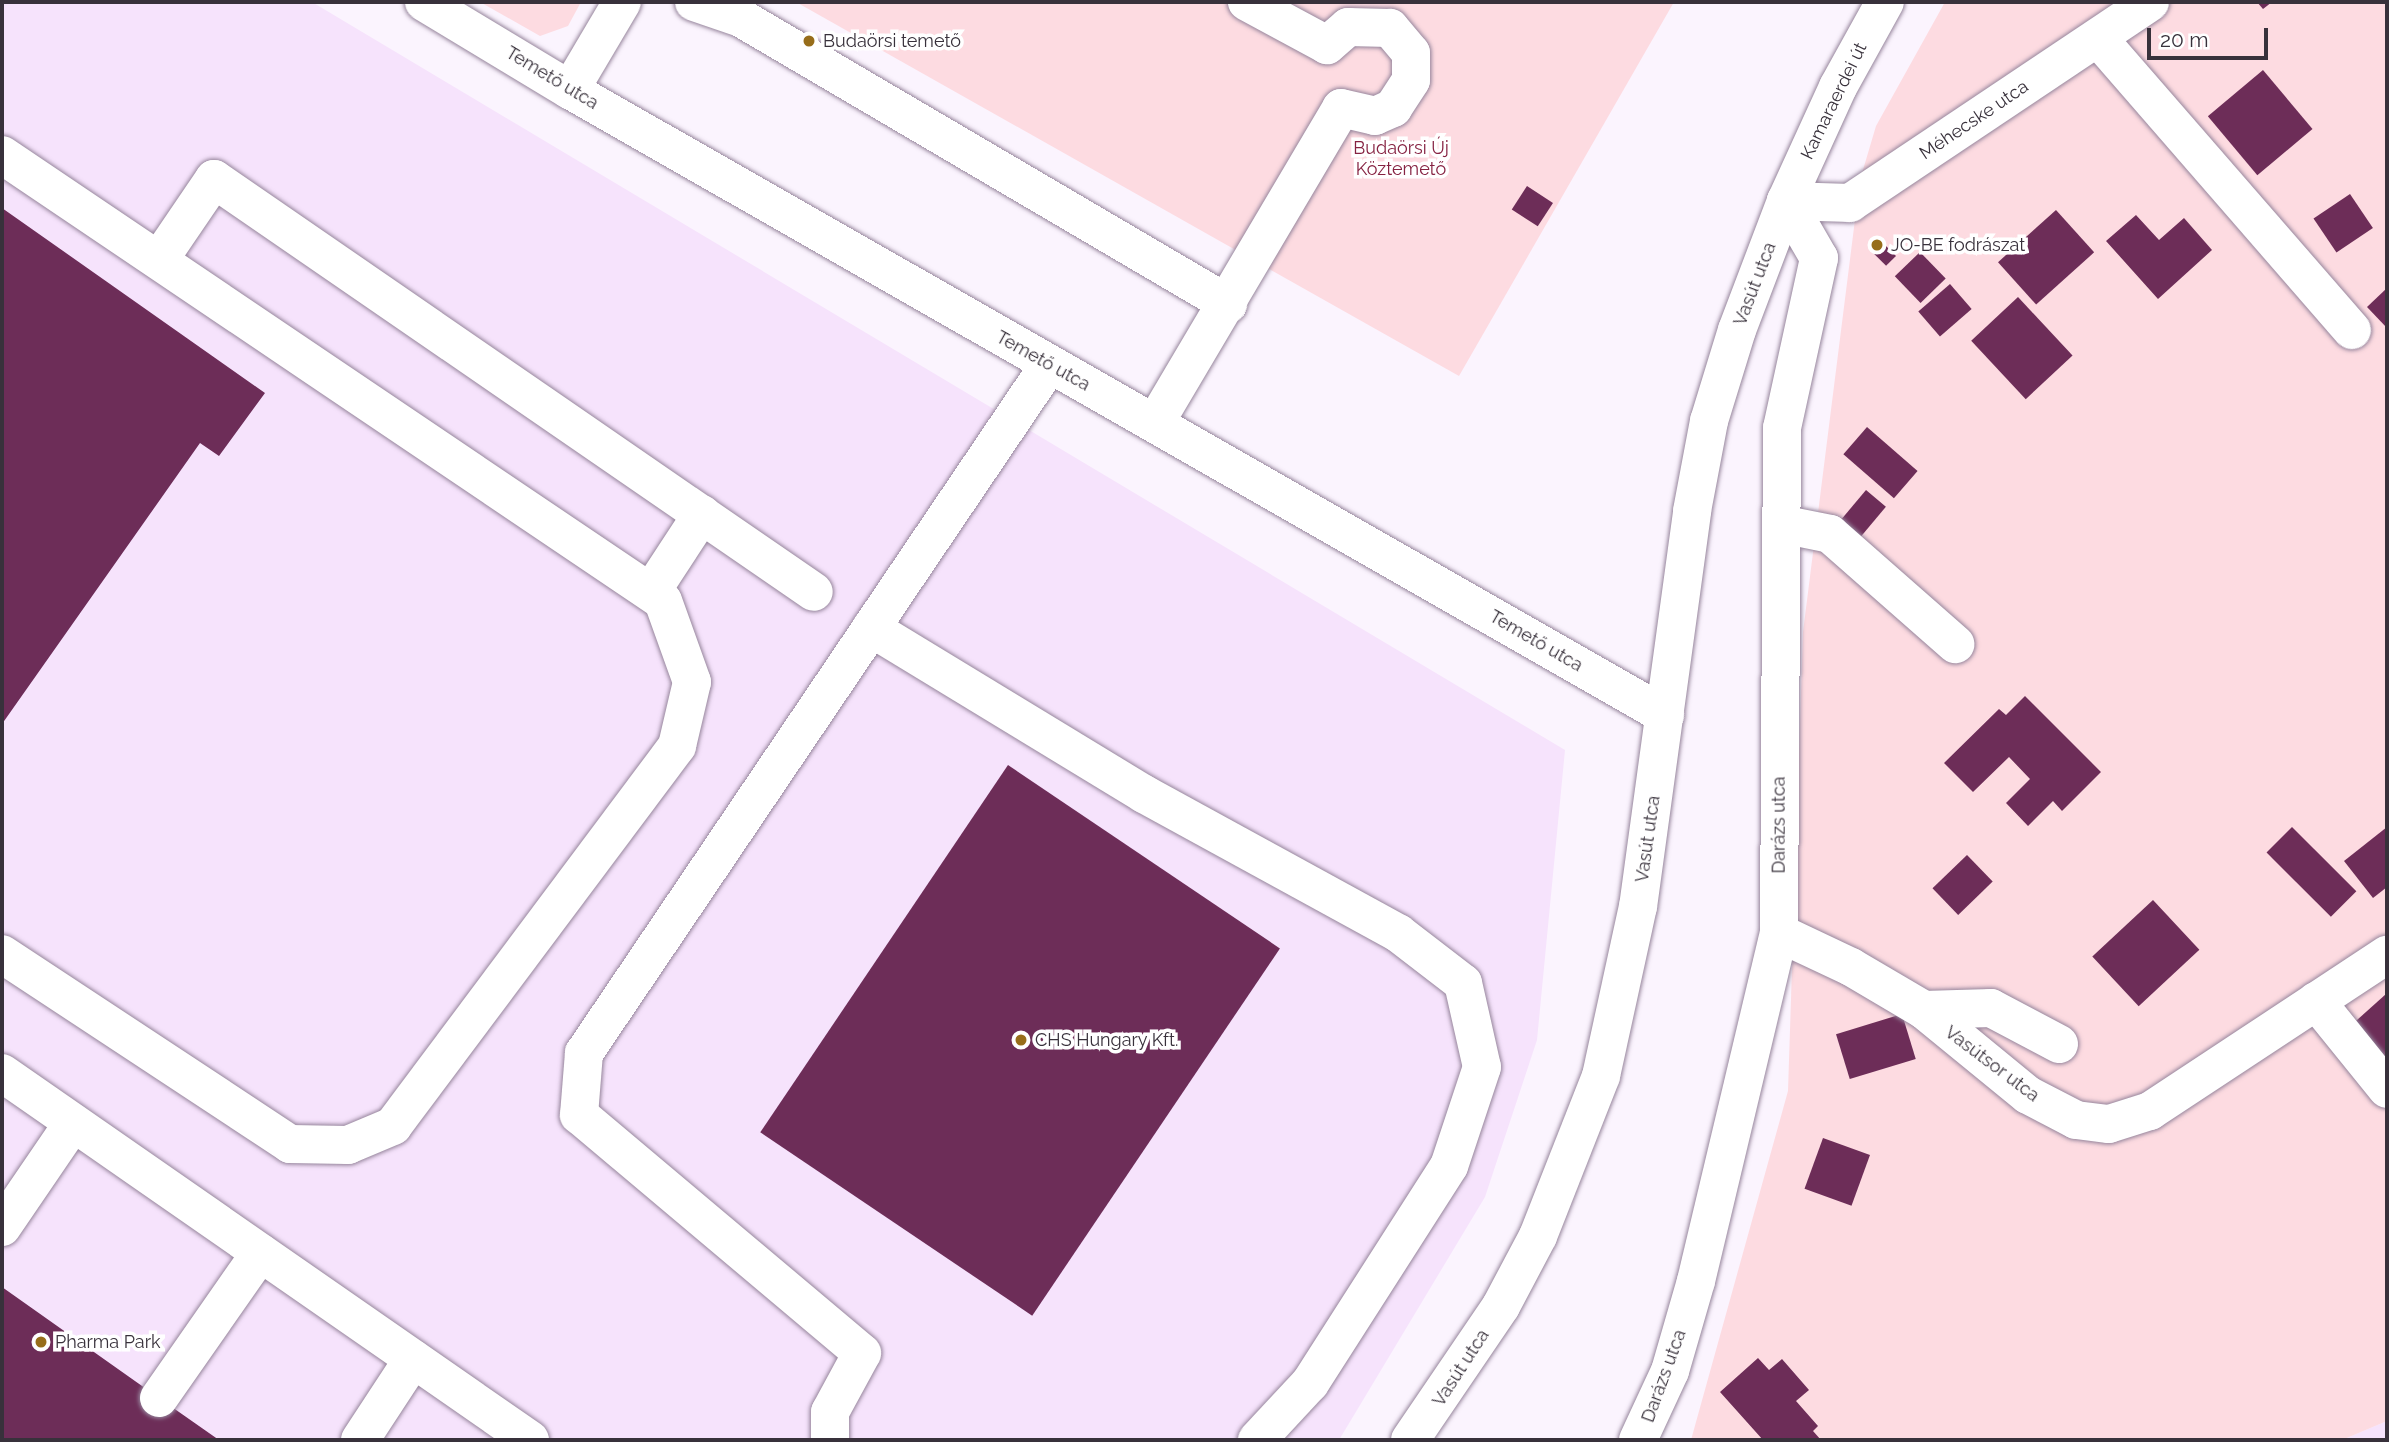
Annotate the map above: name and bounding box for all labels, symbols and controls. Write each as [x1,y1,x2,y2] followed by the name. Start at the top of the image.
[2151,14,2272,58] scale bar
[2160,27,2208,52] text: 20 m
[823,30,961,52] place label: Budaörsi temető
[801,33,817,49] marker: Budaörsi temető
[1796,39,1872,163] street label: Kamaraerdei út
[502,42,602,114] street label: Temető utca
[1916,76,2032,164] street label: Méhecske utca
[1353,138,1449,180] park label: Budaörsi Új Köztemető
[1891,234,2025,256] place label: JO-BE fodrászat
[1869,237,1885,253] marker: JO-BE fodrászat
[1729,239,1781,329] street label: Vasút utca
[992,326,1094,396] street label: Temető utca
[1486,606,1586,676] street label: Temető utca
[1768,776,1790,874] street label: Darázs utca
[1631,794,1665,884] street label: Vasút utca
[1940,1021,2044,1107] street label: Vasútsor utca
[1035,1029,1179,1051] place label: CHS Hungary Kft.
[1013,1032,1029,1048] marker: CHS Hungary Kft.
[1428,1325,1494,1411] street label: Vasút utca
[1637,1327,1691,1425] street label: Darázs utca
[55,1331,161,1353] place label: Pharma Park
[33,1334,49,1350] marker: Pharma Park

